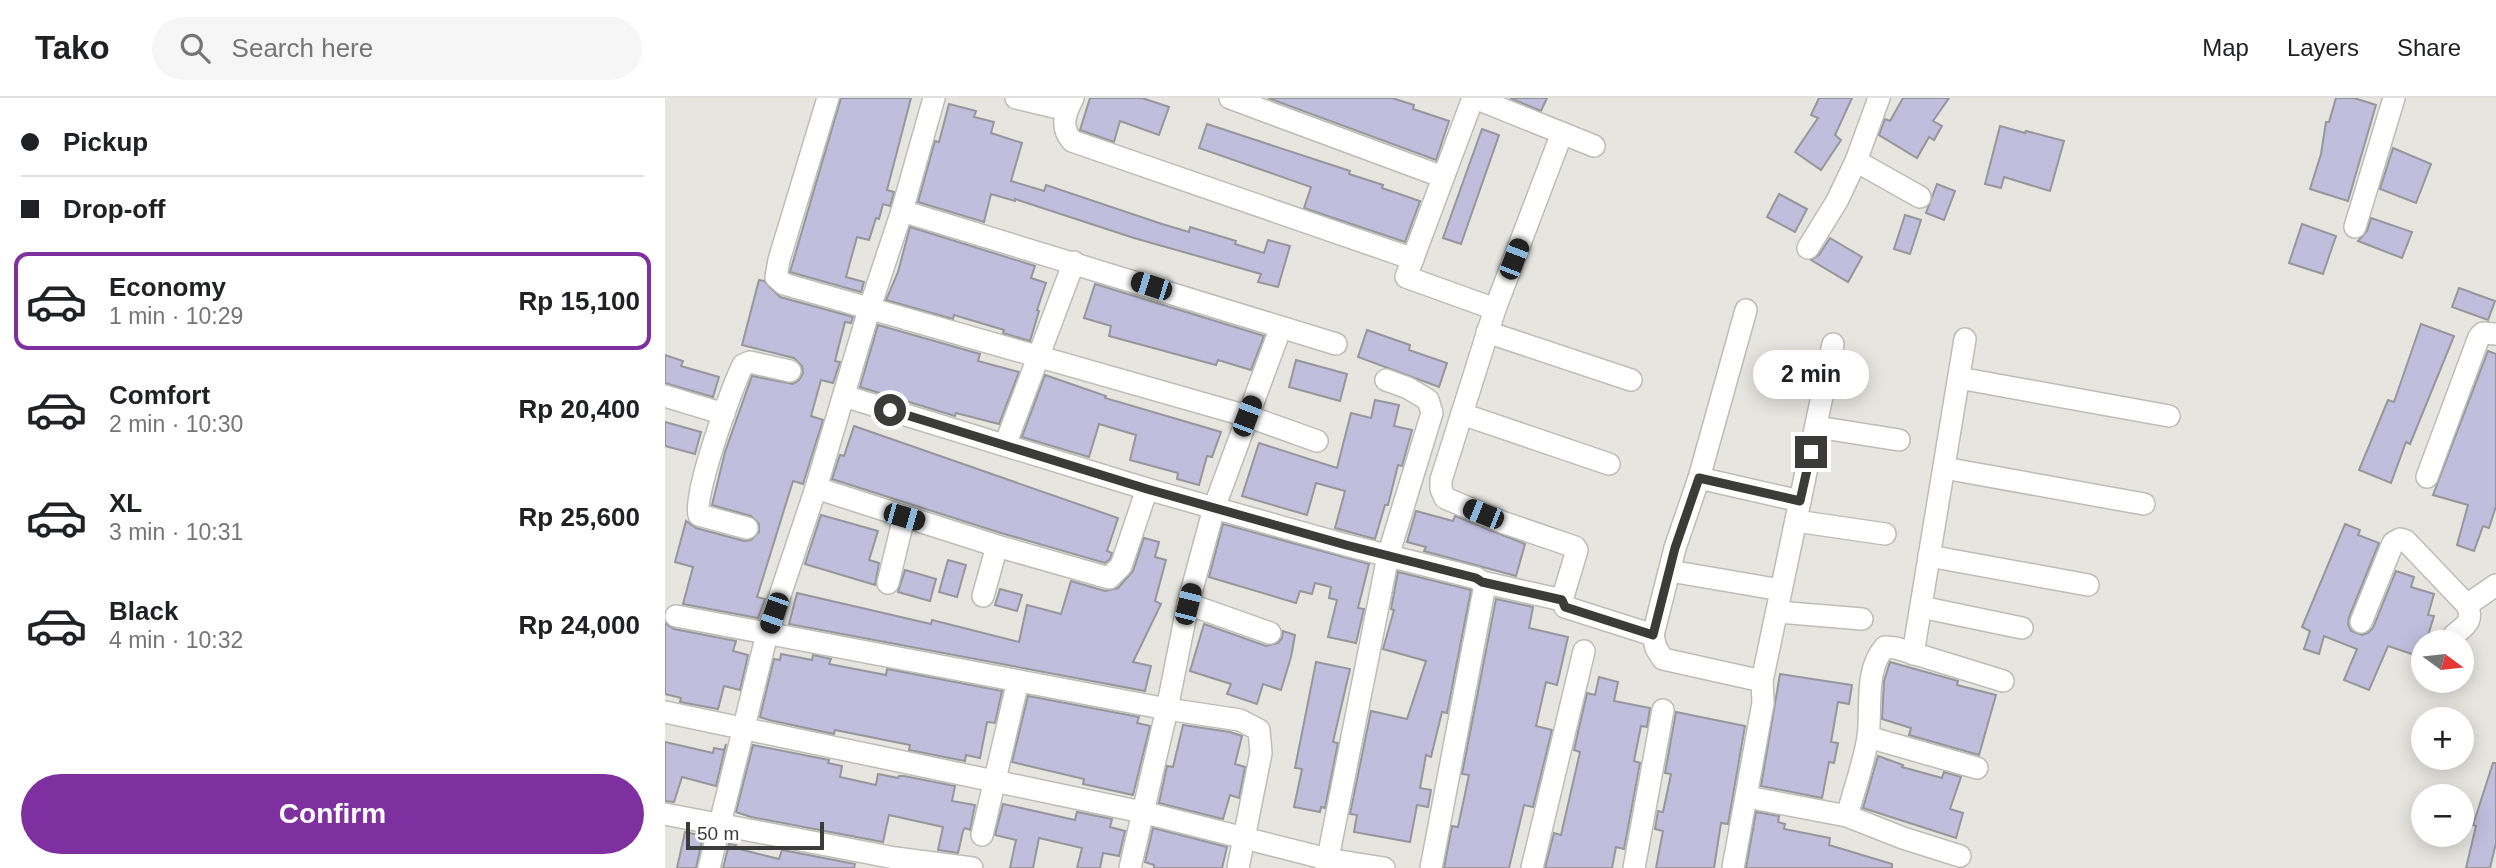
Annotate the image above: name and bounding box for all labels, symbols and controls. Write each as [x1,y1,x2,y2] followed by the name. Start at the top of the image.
[152,17,642,80] search box
[35,29,110,66] text: Tako
[176,29,214,67] icon: search
[232,33,373,63] text: Search here
[2202,34,2249,61] text: Map
[2287,34,2359,61] text: Layers
[2397,34,2461,61] text: Share
[63,127,148,157] text: Pickup
[63,194,166,224] text: Drop-off
[1497,236,1532,282] car
[25,270,88,333] icon: car
[1128,270,1175,302] car
[109,272,226,302] text: Economy
[519,286,640,316] text: Rp 15,100
[109,303,243,329] text: 1 min · 10:29
[1753,350,1869,400] callout: 2 min
[1781,361,1841,387] text: 2 min
[25,378,88,441] icon: car
[109,380,210,410] text: Comfort
[1230,393,1265,439] car
[519,394,640,424] text: Rp 20,400
[874,394,906,426] route start
[109,411,243,437] text: 2 min · 10:30
[1795,436,1827,468] route end
[25,486,88,549] icon: car
[109,488,142,518] text: XL
[1460,496,1507,532] car
[881,501,928,533] car
[519,502,640,532] text: Rp 25,600
[109,519,243,545] text: 3 min · 10:31
[1173,581,1204,627] car
[758,590,791,636] car
[25,594,88,657] icon: car
[109,596,178,626] text: Black
[519,610,640,640] text: Rp 24,000
[109,627,243,653] text: 4 min · 10:32
[2411,630,2475,693] north arrow
[2411,630,2474,847] map controls
[2411,707,2474,770] button: +
[21,774,644,854] button: Confirm
[2411,784,2474,847] button: −
[686,819,824,851] scale bar
[697,823,739,844] text: 50 m

